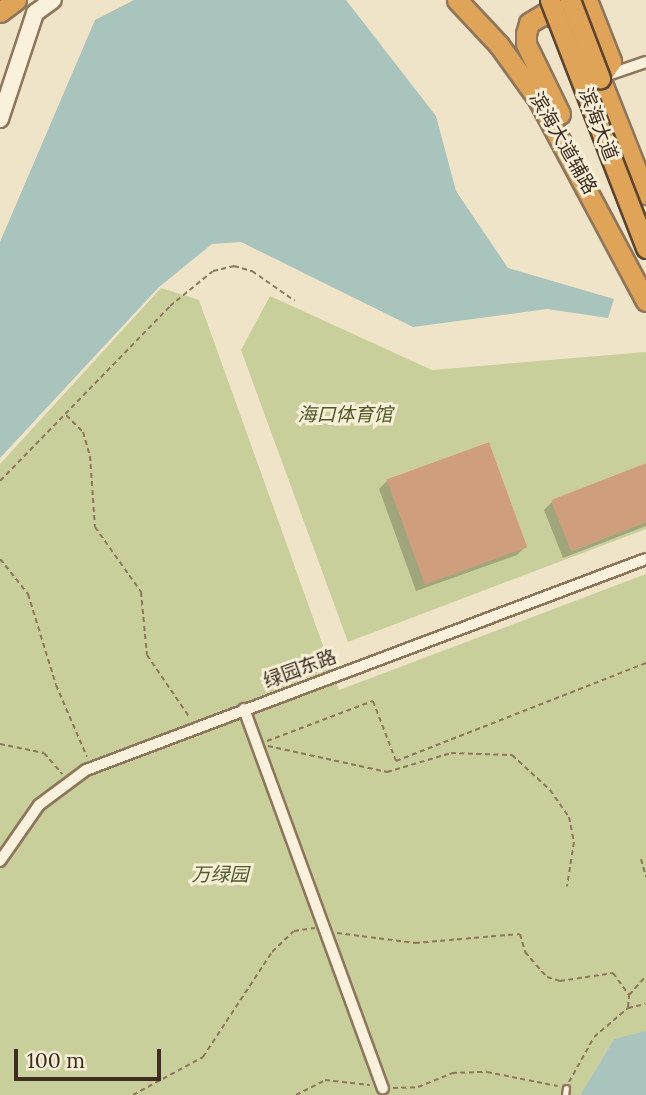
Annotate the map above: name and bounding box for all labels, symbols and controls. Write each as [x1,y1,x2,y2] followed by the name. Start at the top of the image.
[574,84,622,164] street label: 滨海大道
[525,88,601,198] street label: 滨海大道辅路
[298,404,392,426] park label: 海口体育馆
[260,645,340,693] street label: 绿园东路
[192,864,248,886] park label: 万绿园
[18,1036,164,1080] scale bar
[27,1047,85,1074] text: 100 m

